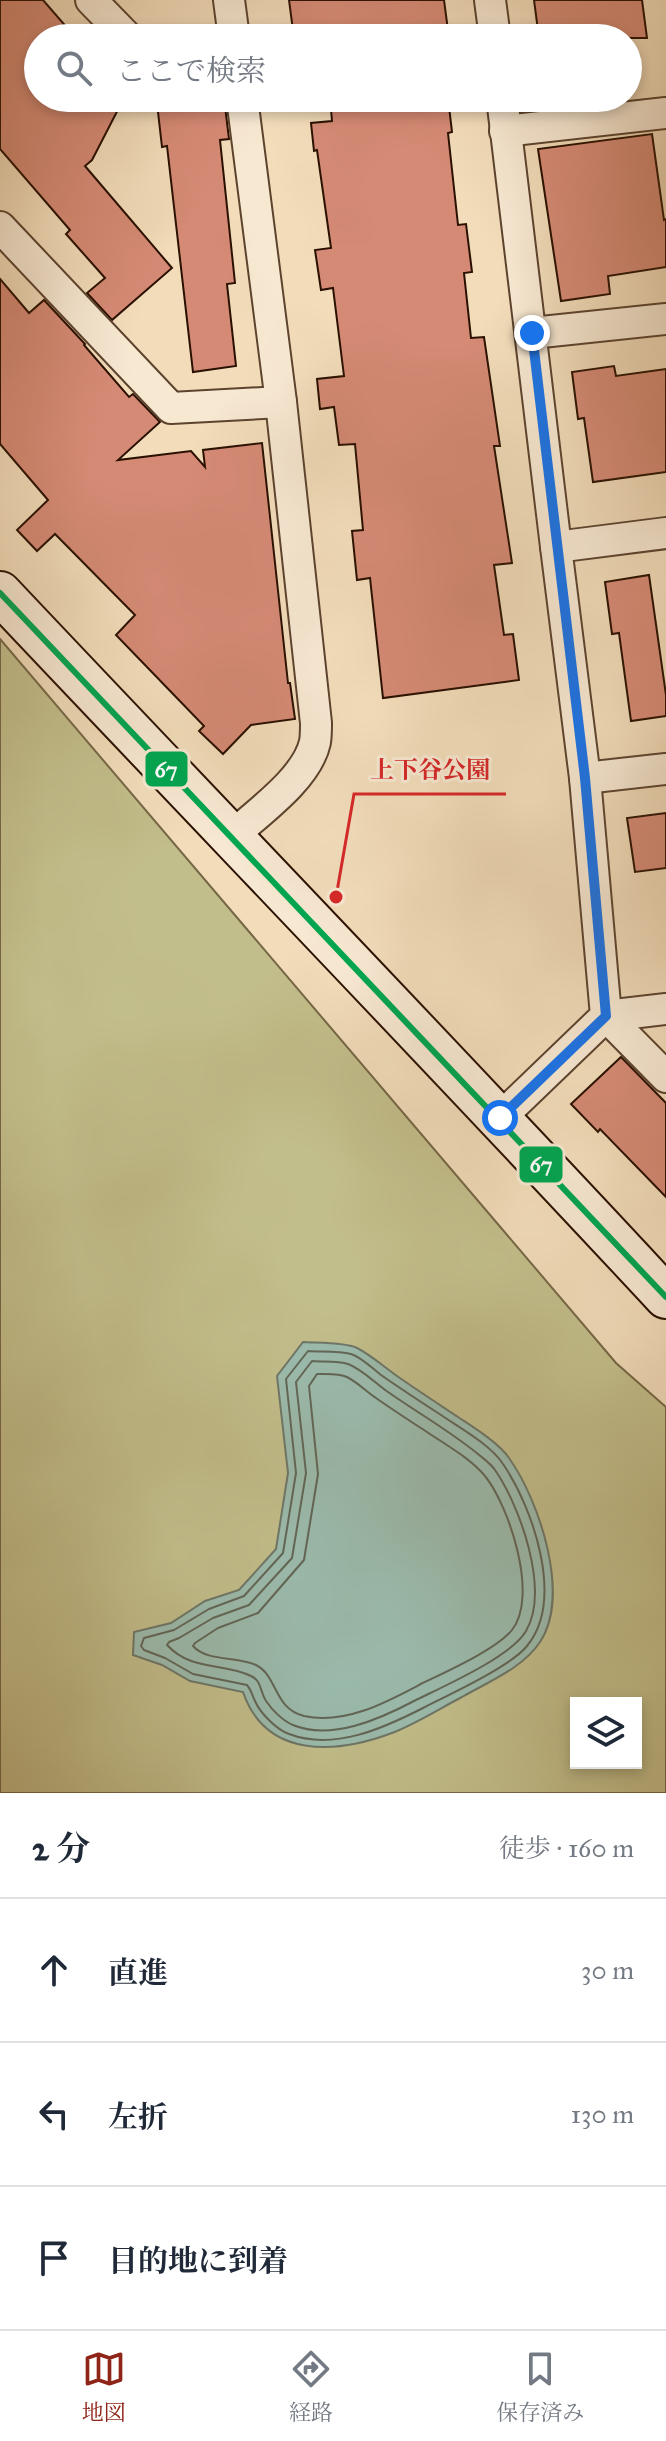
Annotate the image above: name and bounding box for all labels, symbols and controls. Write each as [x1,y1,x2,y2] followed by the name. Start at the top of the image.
[24,24,642,112] search box
[52,46,96,90] icon: search
[116,53,266,89] text: ここで検索
[514,315,550,351] route end
[354,746,506,794] callout: 上下谷公園
[144,750,189,788] line badge: 67
[370,755,490,785] text: 上下谷公園
[154,756,178,783] text: 67
[482,1100,518,1136] route start
[518,1145,564,1184] line badge: 67
[529,1151,553,1178] text: 67
[570,1697,642,1769] map controls
[570,1697,642,1769] button: layers
[32,1828,90,1869] text: 2 分
[499,1832,634,1864] text: 徒歩 · 160 m
[32,1948,76,1992] icon: ahead
[581,1954,634,1986] text: 30 m
[108,1955,168,1991] text: 直進
[32,2092,76,2136] icon: left
[571,2098,634,2130] text: 130 m
[108,2099,168,2135] text: 左折
[32,2236,76,2280] icon: arrive
[108,2243,288,2279] text: 目的地に到着
[82,2347,126,2426] tab: 地図
[289,2347,333,2426] tab: 経路
[496,2347,584,2426] tab: 保存済み

